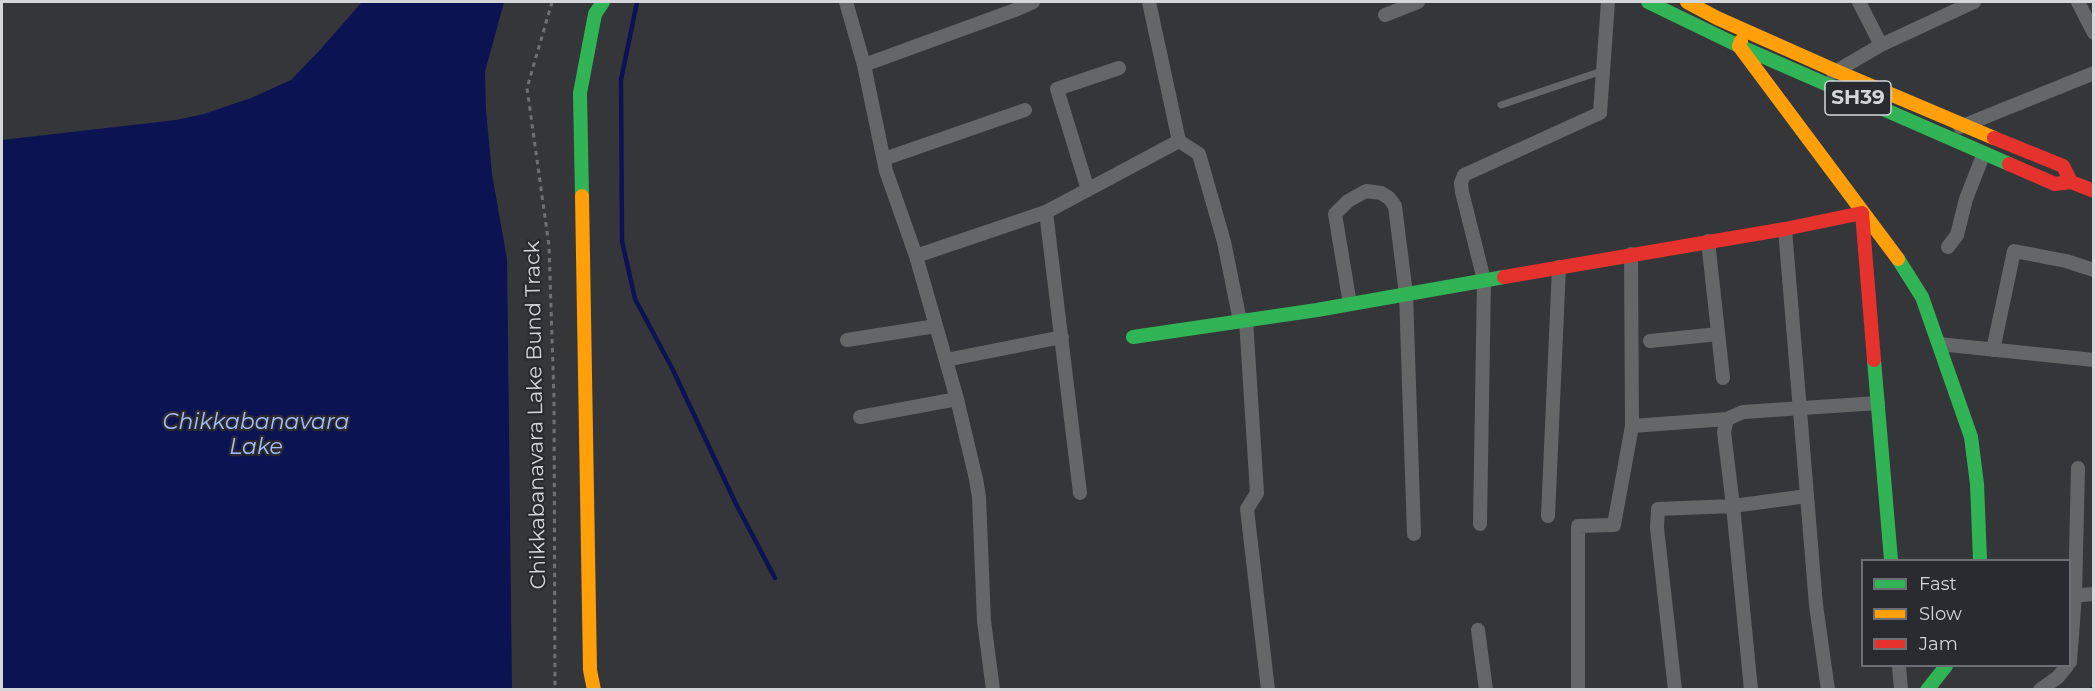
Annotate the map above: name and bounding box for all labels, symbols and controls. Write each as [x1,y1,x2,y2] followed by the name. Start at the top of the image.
[1825,81,1891,115] road number: SH39
[520,240,552,590] street label: Chikkabanavara Lake Bund Track
[163,410,349,462] water label: Chikkabanavara Lake
[1861,559,2071,667] legend
[1919,573,1957,595] text: Fast
[1919,603,1962,625] text: Slow
[1919,633,1958,655] text: Jam

